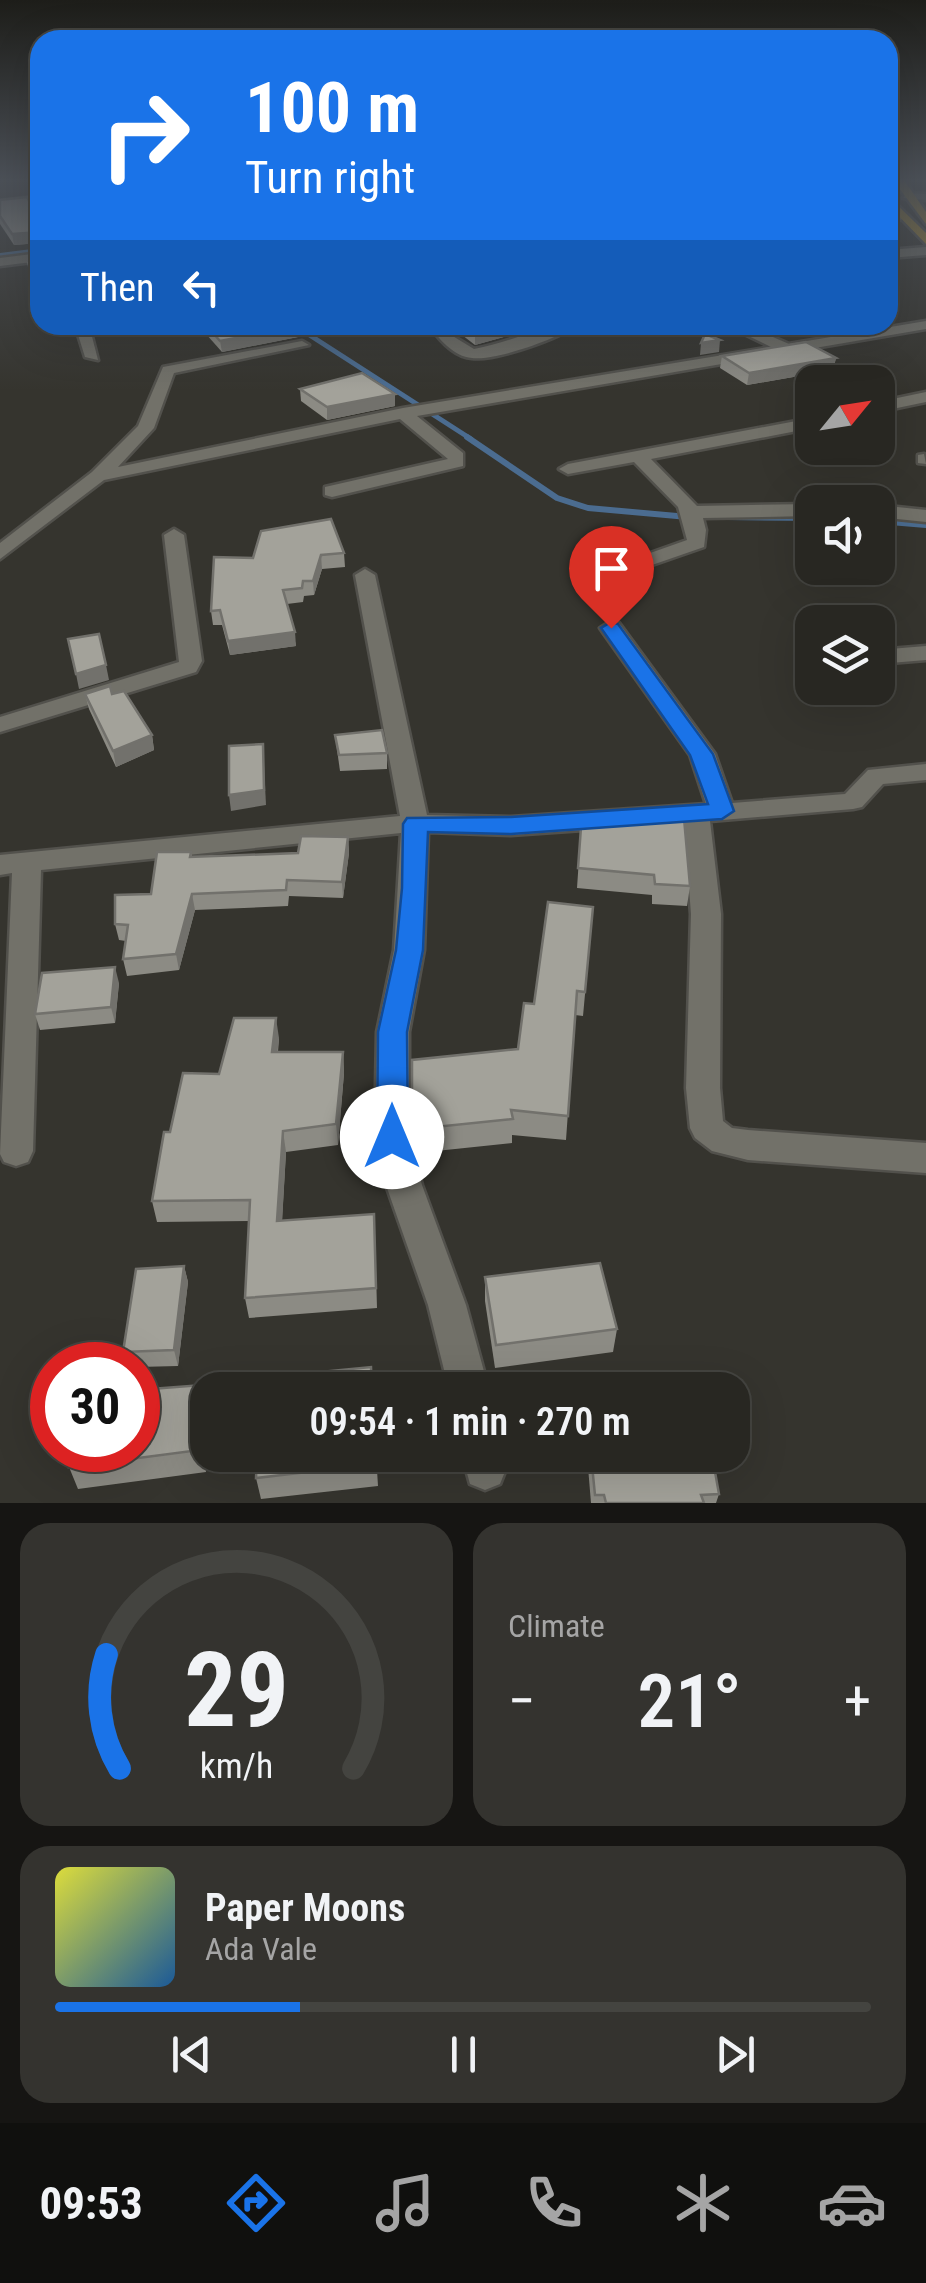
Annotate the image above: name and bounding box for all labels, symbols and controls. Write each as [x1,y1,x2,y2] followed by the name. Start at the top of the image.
[245,67,419,149] text: 100 m
[80,70,210,200] icon: right
[245,151,415,204] text: Turn right
[174,260,229,315] icon: left
[80,266,154,310] text: Then
[795,365,895,465] north arrow
[795,365,895,705] map controls
[795,485,895,585] button: sound
[569,526,654,629] pin
[584,541,639,596] icon: arrive
[795,605,895,705] button: layers
[340,1085,444,1189] position arrow
[30,1342,160,1472] speed limit sign: 30
[310,1400,630,1444] text: 09:54 · 1 min · 270 m
[508,1607,605,1645] text: Climate
[184,1630,289,1751] text: 29
[637,1657,742,1745] text: 21°
[508,1669,536,1733] text: −
[844,1669,871,1733] text: +
[200,1745,273,1787] text: km/h
[205,1886,405,1930] text: Paper Moons
[205,1930,317,1968] text: Ada Vale
[164,2027,219,2082] icon: previous
[436,2027,491,2082] icon: pause
[708,2027,763,2082] icon: next
[221,2168,291,2238] icon: directions
[370,2168,440,2238] icon: music
[519,2168,589,2238] icon: phone
[668,2168,738,2238] icon: climate
[817,2168,887,2238] icon: car
[39,2177,143,2230] text: 09:53

